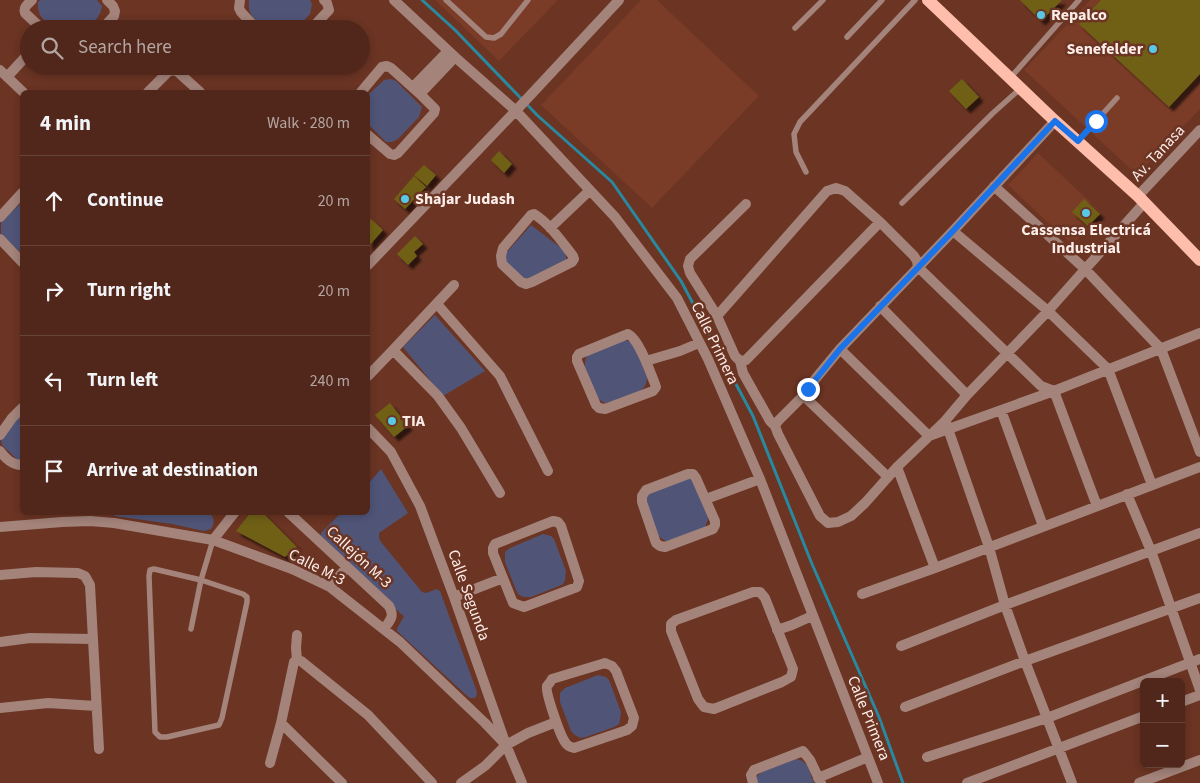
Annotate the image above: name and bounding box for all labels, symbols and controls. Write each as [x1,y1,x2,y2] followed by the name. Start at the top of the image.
[1051,4,1107,26] place label: Repalco
[1035,9,1047,21] marker: Repalco
[20,20,370,75] search box
[38,34,66,62] icon: search
[78,34,172,61] text: Search here
[1066,38,1144,60] place label: Senefelder
[1147,43,1159,55] marker: Senefelder
[40,108,91,138] text: 4 min
[1085,110,1108,133] route start
[267,112,350,134] text: Walk · 280 m
[1126,120,1190,186] street label: Av. Tanasa
[40,187,68,215] icon: ahead
[87,187,164,214] text: Continue
[415,188,515,210] place label: Shajar Judash
[318,190,350,212] text: 20 m
[399,193,411,205] marker: Shajar Judash
[1080,207,1092,219] marker: Cassensa Electricá Industrial
[1021,219,1151,259] place label: Cassensa Electricá Industrial
[40,277,68,305] icon: right
[87,277,171,304] text: Turn right
[318,280,350,302] text: 20 m
[685,298,745,388] street label: Calle Primera
[40,367,68,395] icon: left
[87,367,158,394] text: Turn left
[310,370,350,392] text: 240 m
[797,378,820,401] route end
[402,410,426,432] place label: TIA
[386,415,398,427] marker: TIA
[40,457,68,485] icon: arrive
[87,457,258,484] text: Arrive at destination
[321,521,397,593] street label: Callejón M-3
[285,543,349,591] street label: Calle M-3
[442,546,496,644] street label: Calle Segunda
[842,672,896,764] street label: Calle Primera
[1140,678,1185,768] map controls
[1140,678,1185,723] button: +
[1140,723,1185,768] button: −

